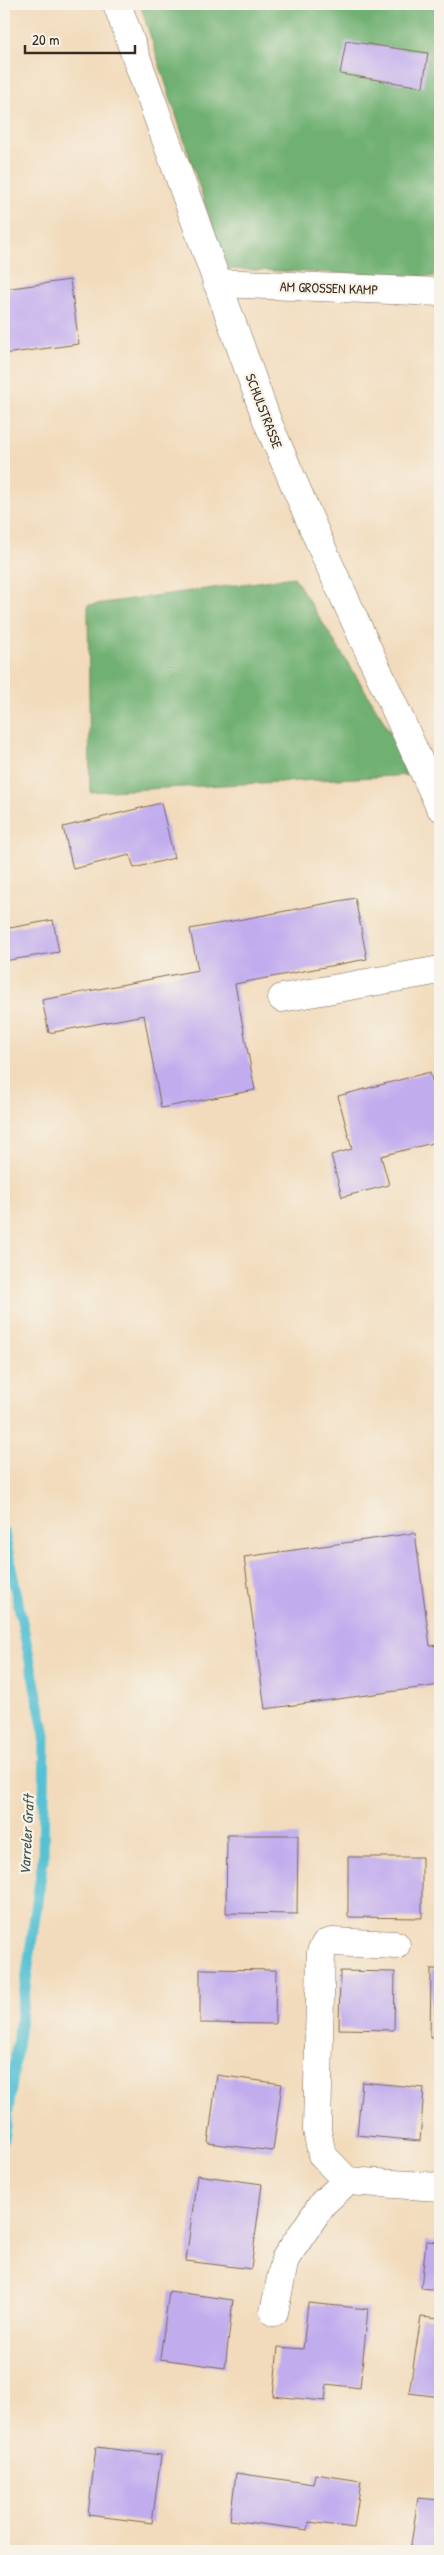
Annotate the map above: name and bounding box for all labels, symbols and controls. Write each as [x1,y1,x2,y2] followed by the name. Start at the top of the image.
[25,22,135,54] scale bar
[32,29,59,50] text: 20 m
[280,276,378,299] street label: AM GROSSEN KAMP
[241,371,287,451] street label: SCHULSTRASSE
[14,1791,39,1876] water label: Varreler Graft

